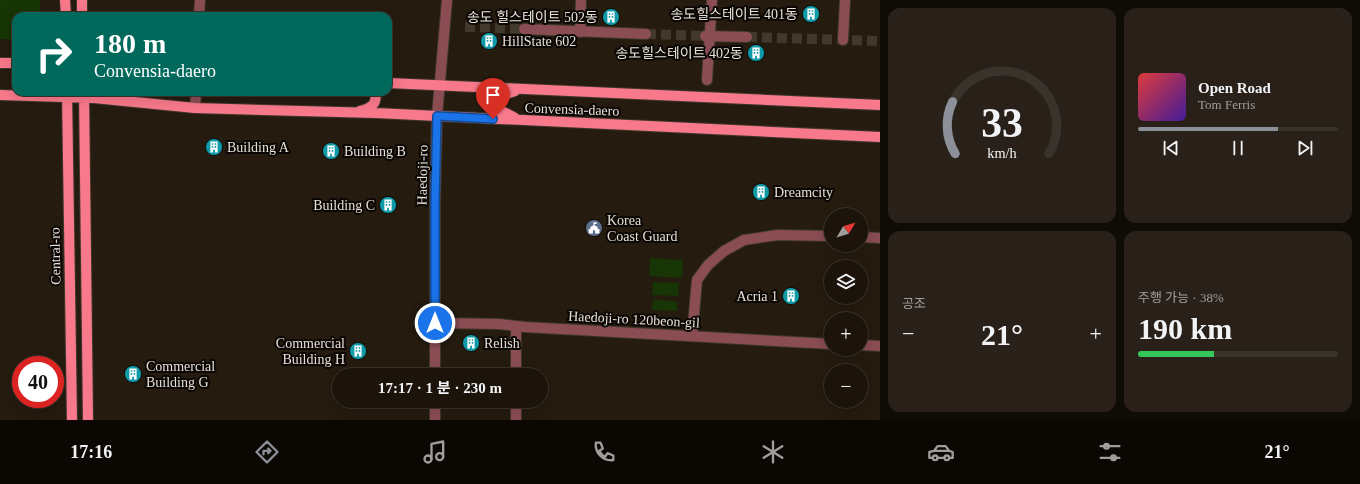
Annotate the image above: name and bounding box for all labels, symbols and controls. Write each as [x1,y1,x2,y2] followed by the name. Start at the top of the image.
[801,4,821,24] building icon: 송도힐스테이트 401동
[601,7,621,27] building icon: 송도 힐스테이트 502동
[670,7,798,22] place label: 송도힐스테이트 401동
[467,10,598,25] place label: 송도 힐스테이트 502동
[28,28,80,80] icon: right
[94,28,166,59] text: 180 m
[479,31,499,51] building icon: HillState 602
[502,34,576,49] place label: HillState 602
[746,43,766,63] building icon: 송도힐스테이트 402동
[615,46,743,61] place label: 송도힐스테이트 402동
[94,61,216,81] text: Convensia-daero
[476,78,510,119] pin
[1198,80,1271,96] text: Open Road
[482,84,504,106] icon: arrive
[1198,97,1255,112] text: Tom Ferris
[981,99,1023,145] text: 33
[524,100,620,119] street label: Convensia-daero
[204,137,224,157] building icon: Building A
[1160,137,1182,159] icon: previous
[1227,137,1249,159] icon: pause
[1294,137,1316,159] icon: next
[227,140,290,155] place label: Building A
[321,141,341,161] building icon: Building B
[344,144,406,159] place label: Building B
[987,144,1017,160] text: km/h
[414,145,431,205] street label: Haedoji-ro
[751,182,771,202] building icon: Dreamcity
[774,185,833,200] place label: Dreamcity
[378,195,398,215] building icon: Building C
[313,198,375,213] place label: Building C
[824,208,868,252] north arrow
[824,208,868,408] map controls
[607,213,677,244] place label: Korea Coast Guard
[584,218,604,238] public building icon: Korea Coast Guard
[47,227,64,285] street label: Central-ro
[824,260,868,304] button: layers
[781,286,801,306] building icon: Acria 1
[736,289,778,304] place label: Acria 1
[1138,290,1224,305] text: 주행 가능 · 38%
[902,296,926,311] text: 공조
[414,302,456,344] position arrow
[568,309,700,330] street label: Haedoji-ro 120beon-gil
[824,312,868,356] button: +
[1138,312,1232,345] text: 190 km
[981,318,1023,351] text: 21°
[902,321,914,346] text: −
[1090,321,1102,346] text: +
[461,333,481,353] building icon: Relish
[276,336,345,367] place label: Commercial Building H
[484,336,520,351] place label: Relish
[348,341,368,361] building icon: Commercial Building H
[12,356,64,408] speed limit sign: 40
[146,359,215,390] place label: Commercial Building G
[123,364,143,384] building icon: Commercial Building G
[824,364,868,408] button: −
[378,380,502,396] text: 17:17 · 1 분 · 230 m
[253,438,281,466] icon: directions
[421,438,449,466] icon: music
[590,438,618,466] icon: phone
[759,438,787,466] icon: climate
[927,438,955,466] icon: car
[1096,438,1124,466] icon: filters
[70,442,112,462] text: 17:16
[1264,442,1290,462] text: 21°

